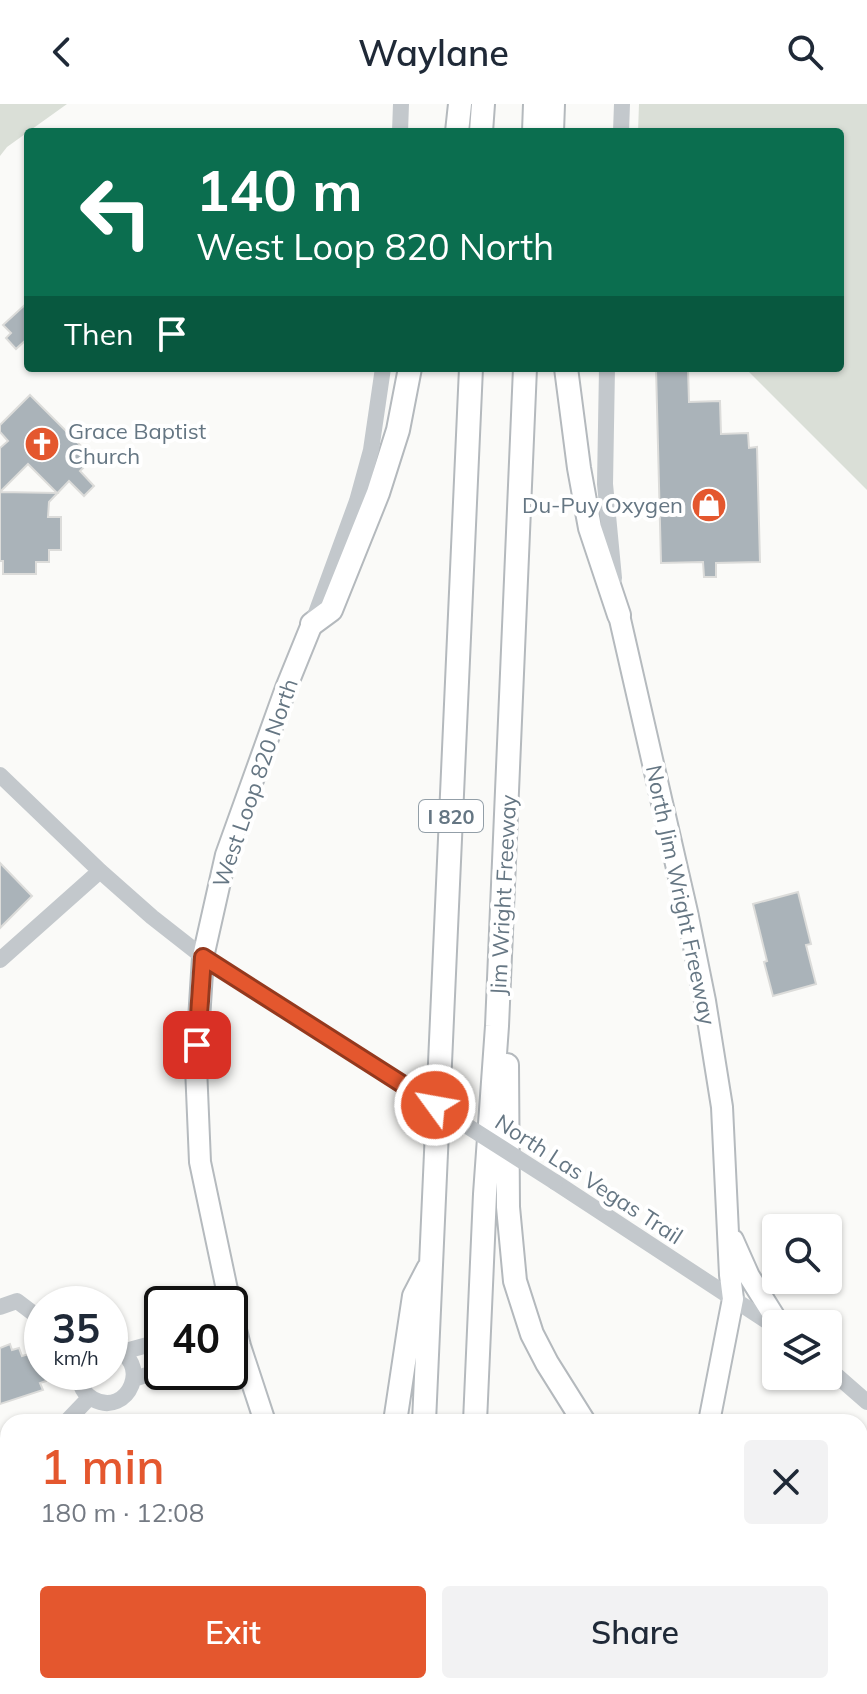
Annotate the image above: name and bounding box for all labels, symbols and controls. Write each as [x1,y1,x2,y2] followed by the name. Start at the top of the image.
[40,30,84,74] icon: back
[358,30,509,75] text: Waylane
[783,30,827,74] icon: search
[196,155,363,225] text: 140 m
[64,160,168,264] icon: left
[196,224,554,269] text: West Loop 820 North
[150,312,194,356] icon: arrive
[64,315,134,353] text: Then
[68,417,207,470] place label: Grace Baptist Church
[23,425,61,463] church icon: Grace Baptist Church
[690,486,728,524] shop icon: Du-Puy Oxygen
[522,491,683,519] place label: Du-Puy Oxygen
[206,675,304,891] street label: West Loop 820 North
[640,763,722,1028] street label: North Jim Wright Freeway
[484,794,522,996] street label: Jim Wright Freeway
[419,800,483,832] road number: I 820
[163,1011,231,1079] pin
[175,1023,219,1067] icon: arrive
[393,1063,477,1147] position arrow
[490,1108,688,1250] street label: North Las Vegas Trail
[762,1214,842,1390] map controls
[762,1214,842,1294] button: search
[144,1286,248,1390] speed limit sign: 40
[52,1303,100,1353] text: 35
[762,1310,842,1390] button: layers
[53,1345,99,1370] text: km/h
[40,1436,165,1496] text: 1 min
[744,1440,828,1524] button: close
[40,1496,204,1529] text: 180 m · 12:08
[40,1586,426,1678] button: Exit
[442,1586,828,1678] button: Share

